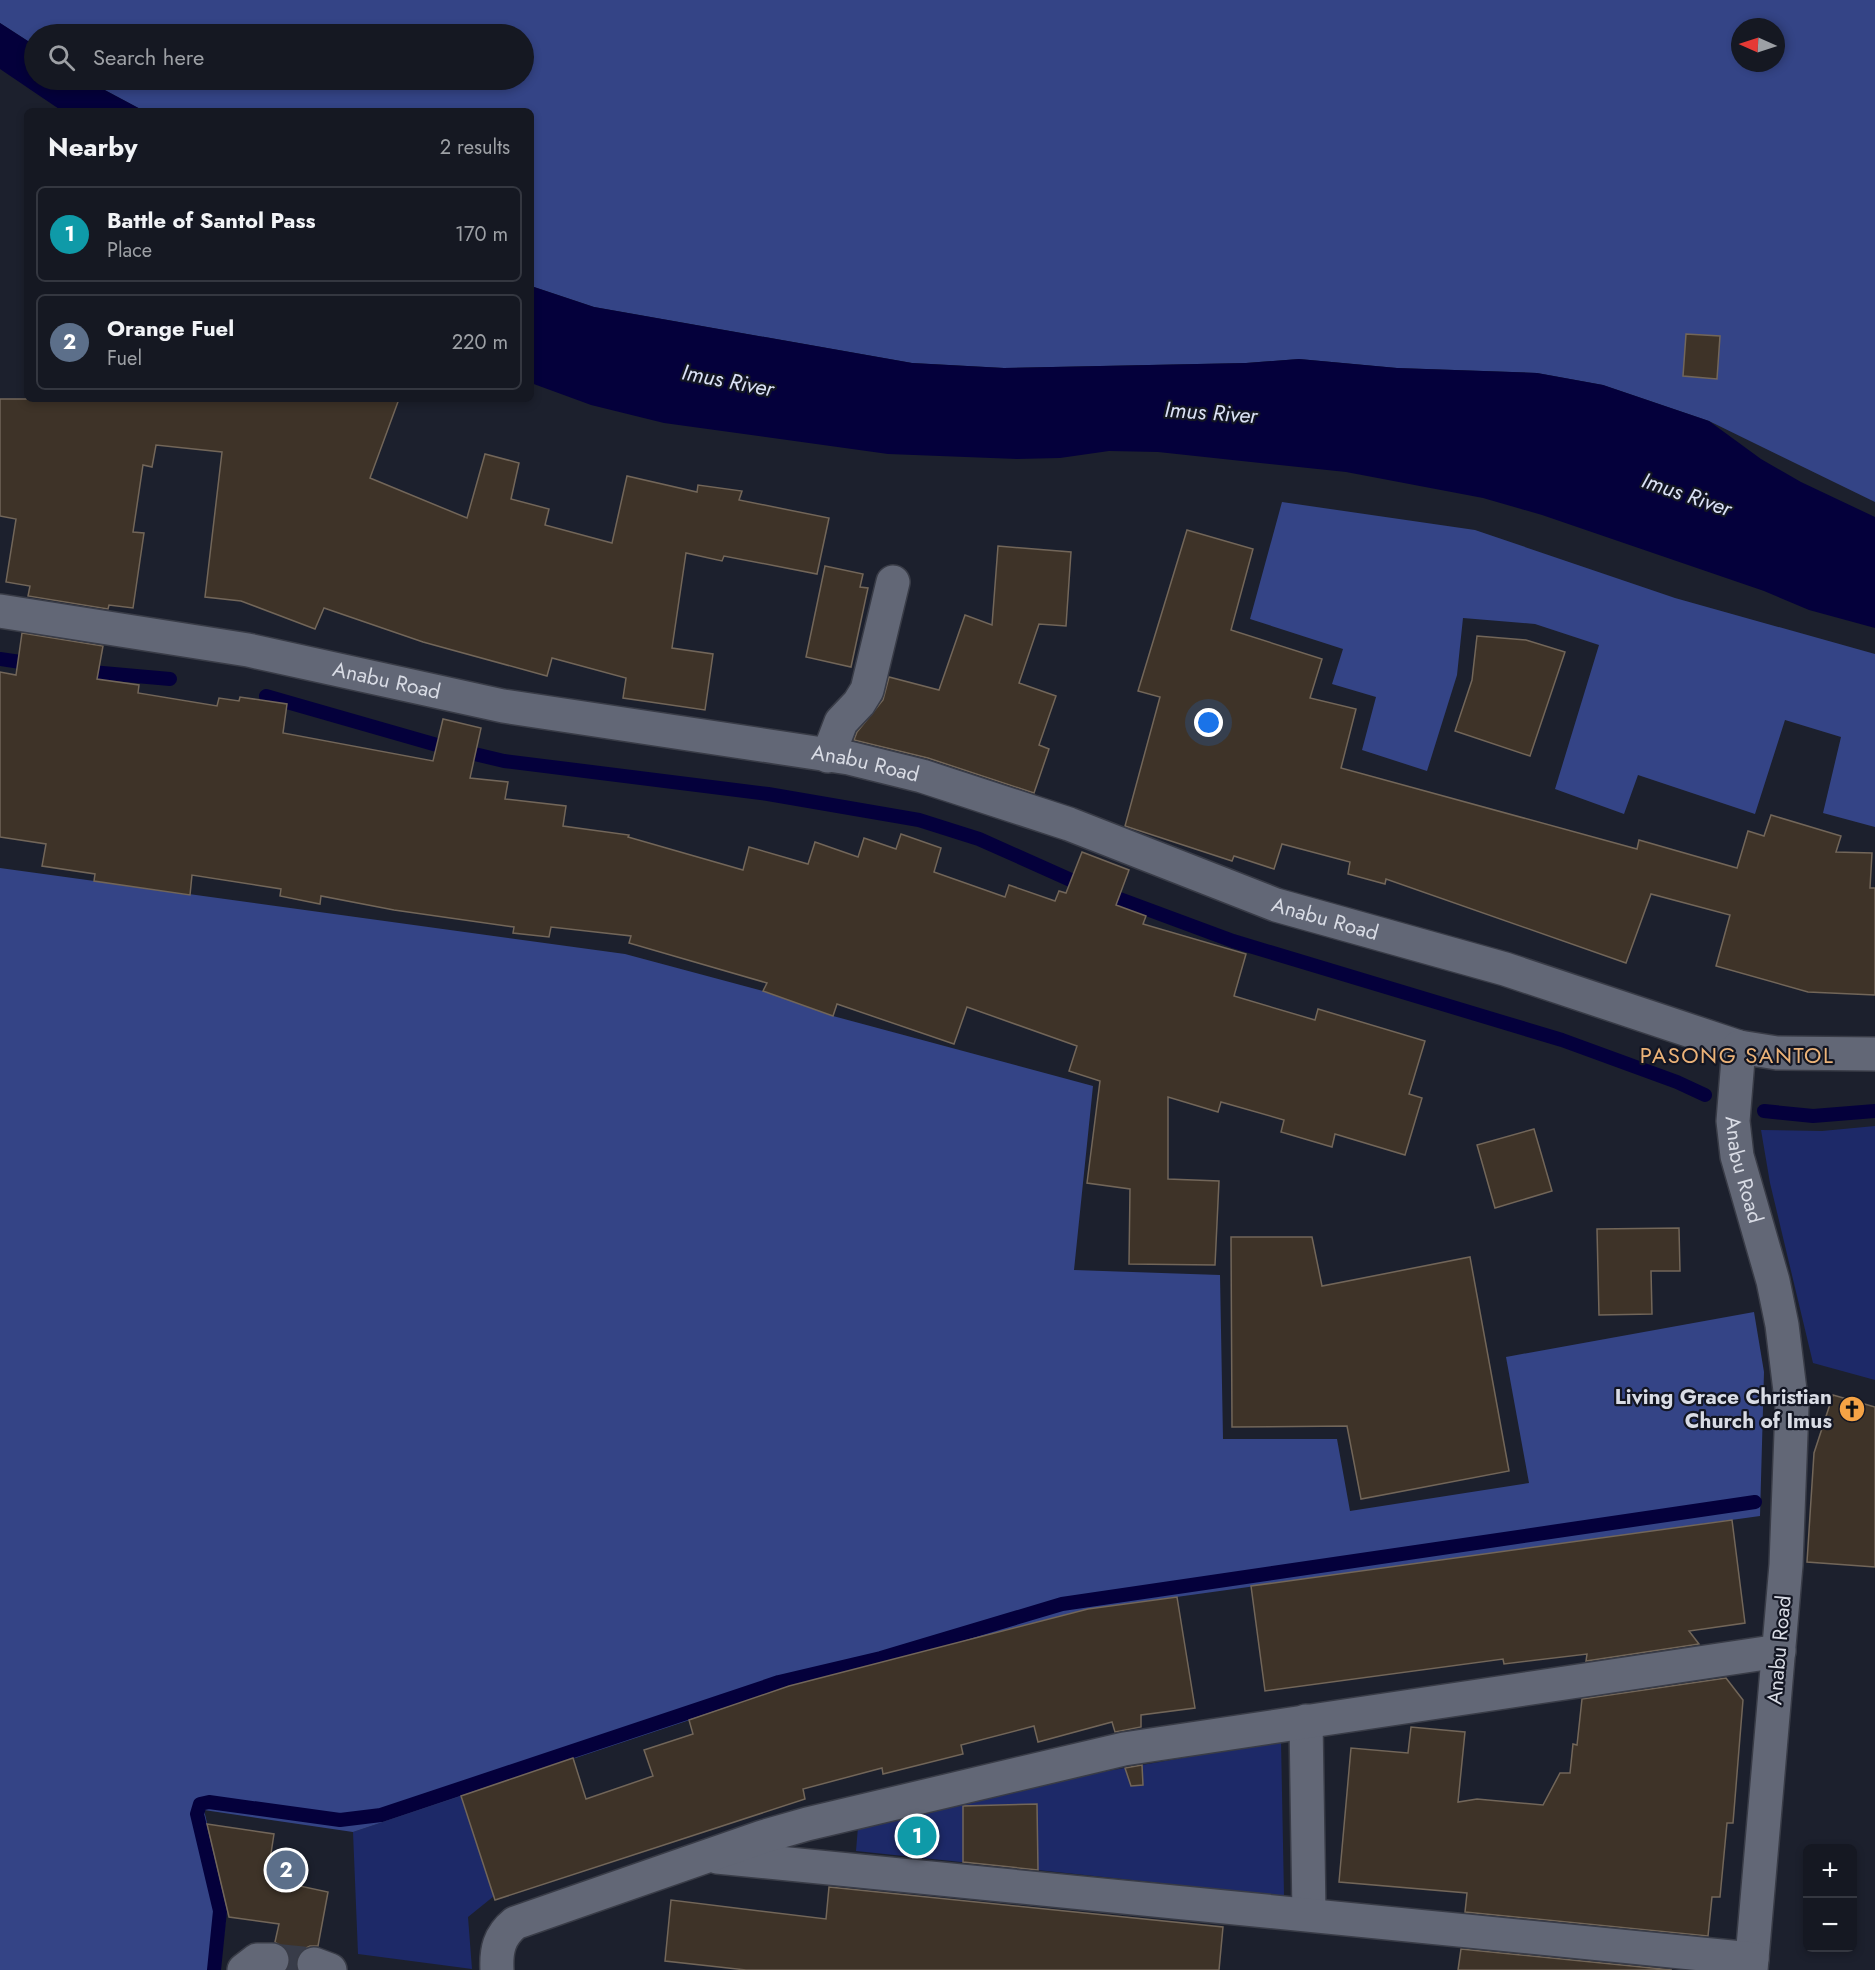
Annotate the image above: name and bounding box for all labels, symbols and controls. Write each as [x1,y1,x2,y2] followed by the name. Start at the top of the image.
[1731,18,1785,72] north arrow
[24,24,534,90] search box
[45,41,78,74] icon: search
[93,41,204,73] text: Search here
[48,128,137,166] text: Nearby
[440,133,510,162] text: 2 results
[107,204,316,236] text: Battle of Santol Pass
[64,220,75,249] text: 1
[455,220,508,249] text: 170 m
[107,236,152,265] text: Place
[107,312,234,344] text: Orange Fuel
[63,328,76,357] text: 2
[452,328,508,357] text: 220 m
[107,344,142,373] text: Fuel
[679,355,778,405] water label: Imus River
[1163,393,1260,431] water label: Imus River
[1638,464,1738,525] water label: Imus River
[330,654,443,707] street label: Anabu Road
[1194,708,1223,737] your location
[809,738,922,790] street label: Anabu Road
[1268,889,1382,948] street label: Anabu Road
[1640,1039,1834,1071] district label: PASONG SANTOL
[1718,1114,1771,1227] street label: Anabu Road
[1615,1382,1832,1436] place label: Living Grace Christian Church of Imus
[1837,1394,1867,1424] church icon: Living Grace Christian Church of Imus
[1759,1594,1799,1706] street label: Anabu Road
[898,1814,936,1858] pin: 1
[1803,1844,1857,1952] map controls
[1803,1844,1857,1898] button: +
[266,1848,306,1892] pin: 2
[1803,1898,1857,1952] button: −

